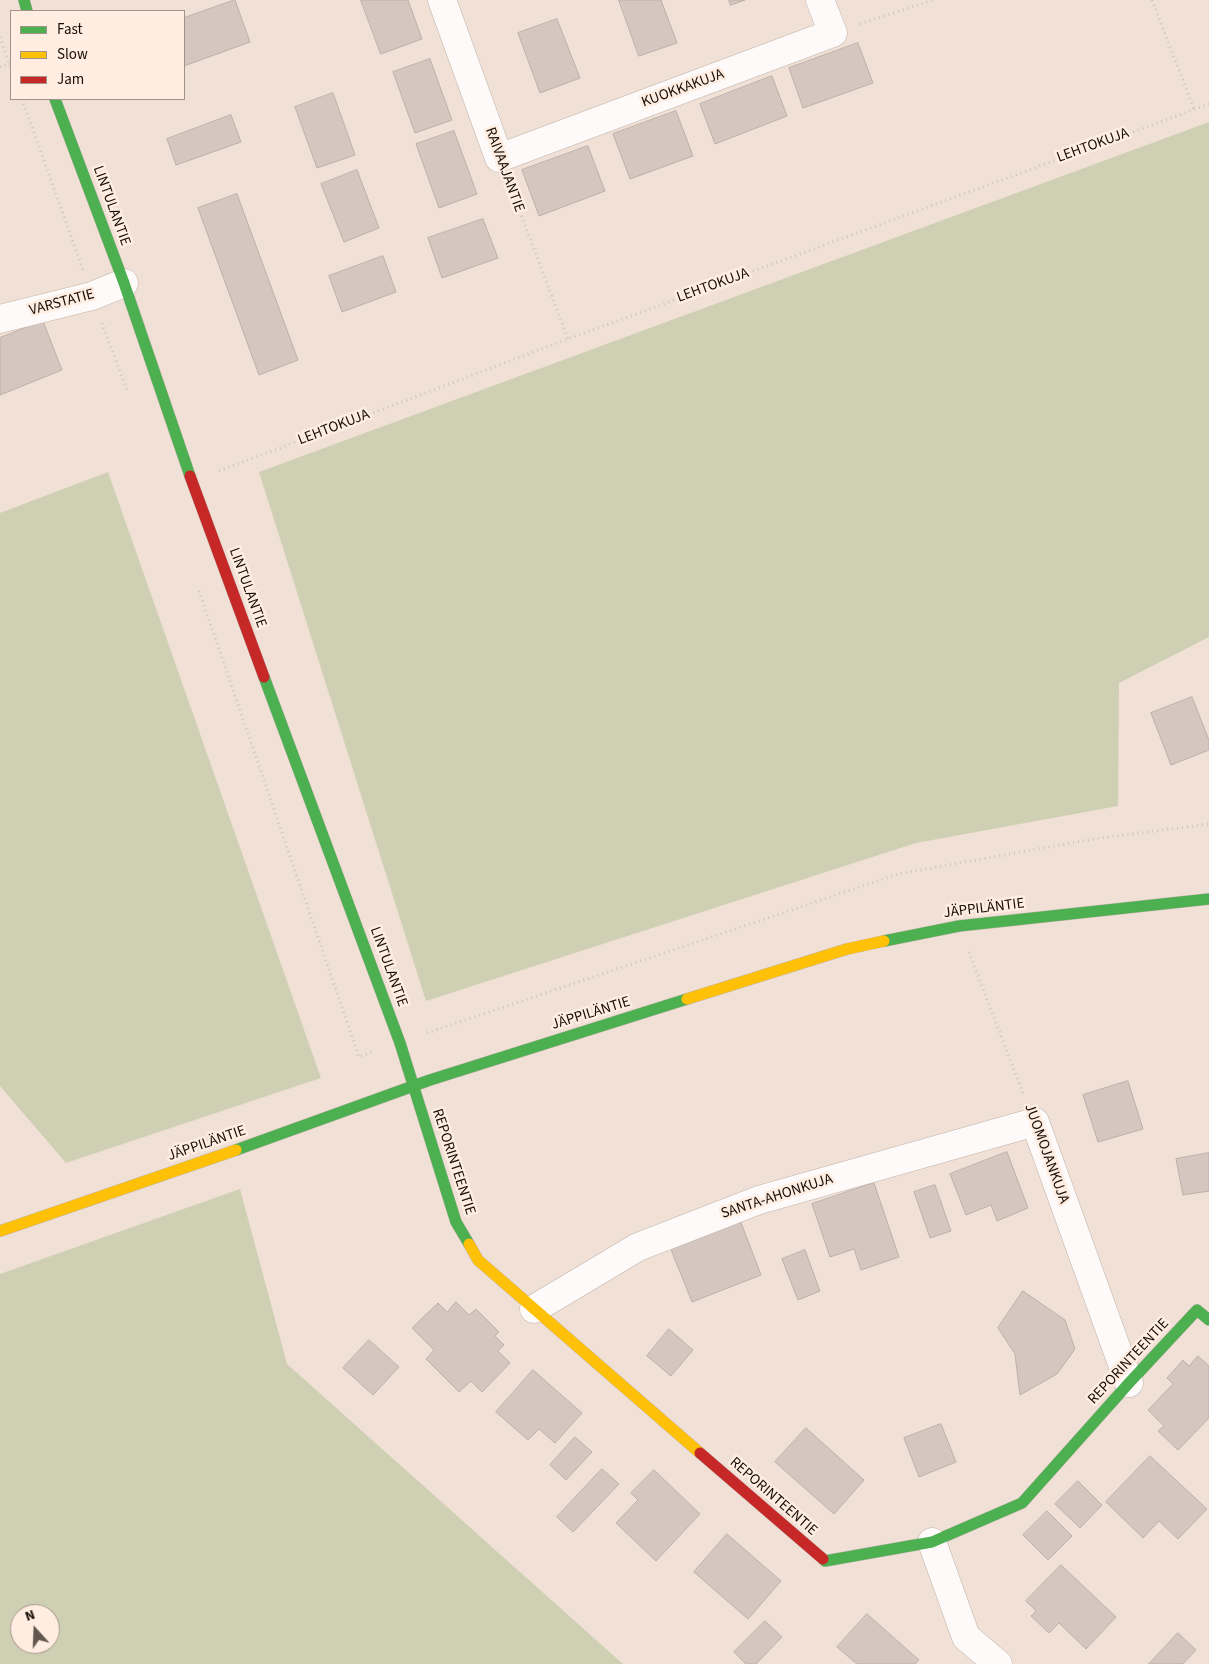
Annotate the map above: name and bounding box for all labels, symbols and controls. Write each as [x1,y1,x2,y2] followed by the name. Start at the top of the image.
[10,10,185,100] legend
[57,19,83,40] text: Fast
[57,44,88,65] text: Slow
[639,66,727,112] street label: KUOKKAKUJA
[57,69,84,90] text: Jam
[480,125,528,215] street label: RAIVAAJANTIE
[1054,125,1132,167] street label: LEHTOKUJA
[88,164,134,248] street label: LINTULANTIE
[674,265,752,307] street label: LEHTOKUJA
[28,286,96,320] street label: VARSTATIE
[296,406,372,450] street label: LEHTOKUJA
[224,546,270,630] street label: LINTULANTIE
[943,895,1025,923] street label: JÄPPILÄNTIE
[365,925,411,1009] street label: LINTULANTIE
[549,994,633,1034] street label: JÄPPILÄNTIE
[1020,1102,1072,1206] street label: JUOMOJANKUJA
[427,1107,479,1217] street label: REPORINTEENTIE
[166,1122,248,1166] street label: JÄPPILÄNTIE
[719,1170,835,1224] street label: SANTA-AHONKUJA
[1085,1315,1173,1409] street label: REPORINTEENTIE
[725,1454,821,1540] street label: REPORINTEENTIE
[10,1604,60,1654] north arrow
[22,1605,38,1627] text: N

